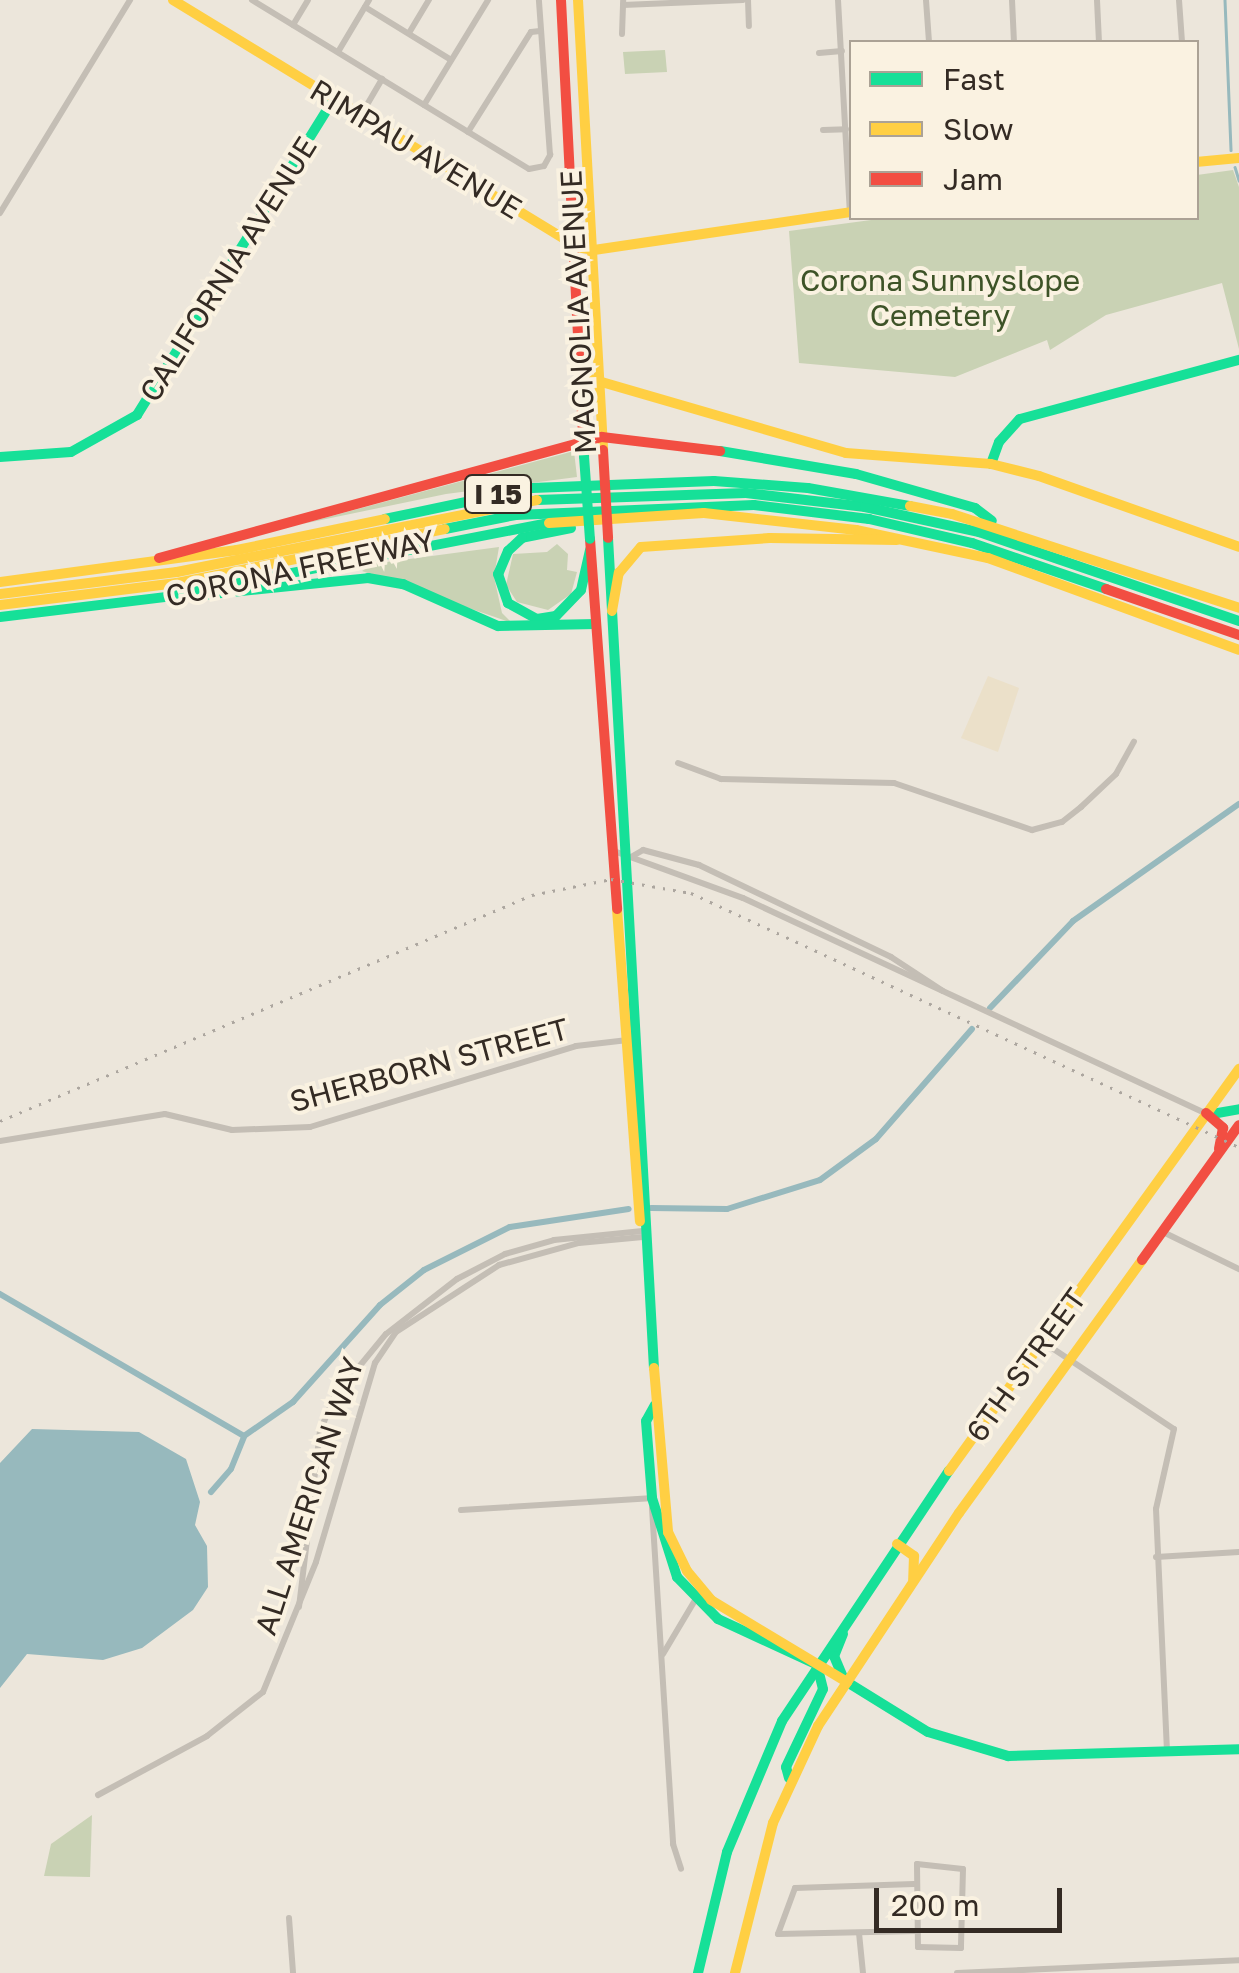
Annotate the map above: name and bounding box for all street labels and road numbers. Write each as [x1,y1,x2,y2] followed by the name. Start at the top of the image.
[304,72,528,226] street label: RIMPAU AVENUE
[132,130,324,408] street label: CALIFORNIA AVENUE
[553,169,603,455] street label: MAGNOLIA AVENUE
[463,471,533,517] road number: I 15
[162,522,438,614] street label: CORONA FREEWAY
[286,1010,572,1120] street label: SHERBORN STREET
[958,1281,1094,1449] street label: 6TH STREET
[247,1353,371,1639] street label: ALL AMERICAN WAY

